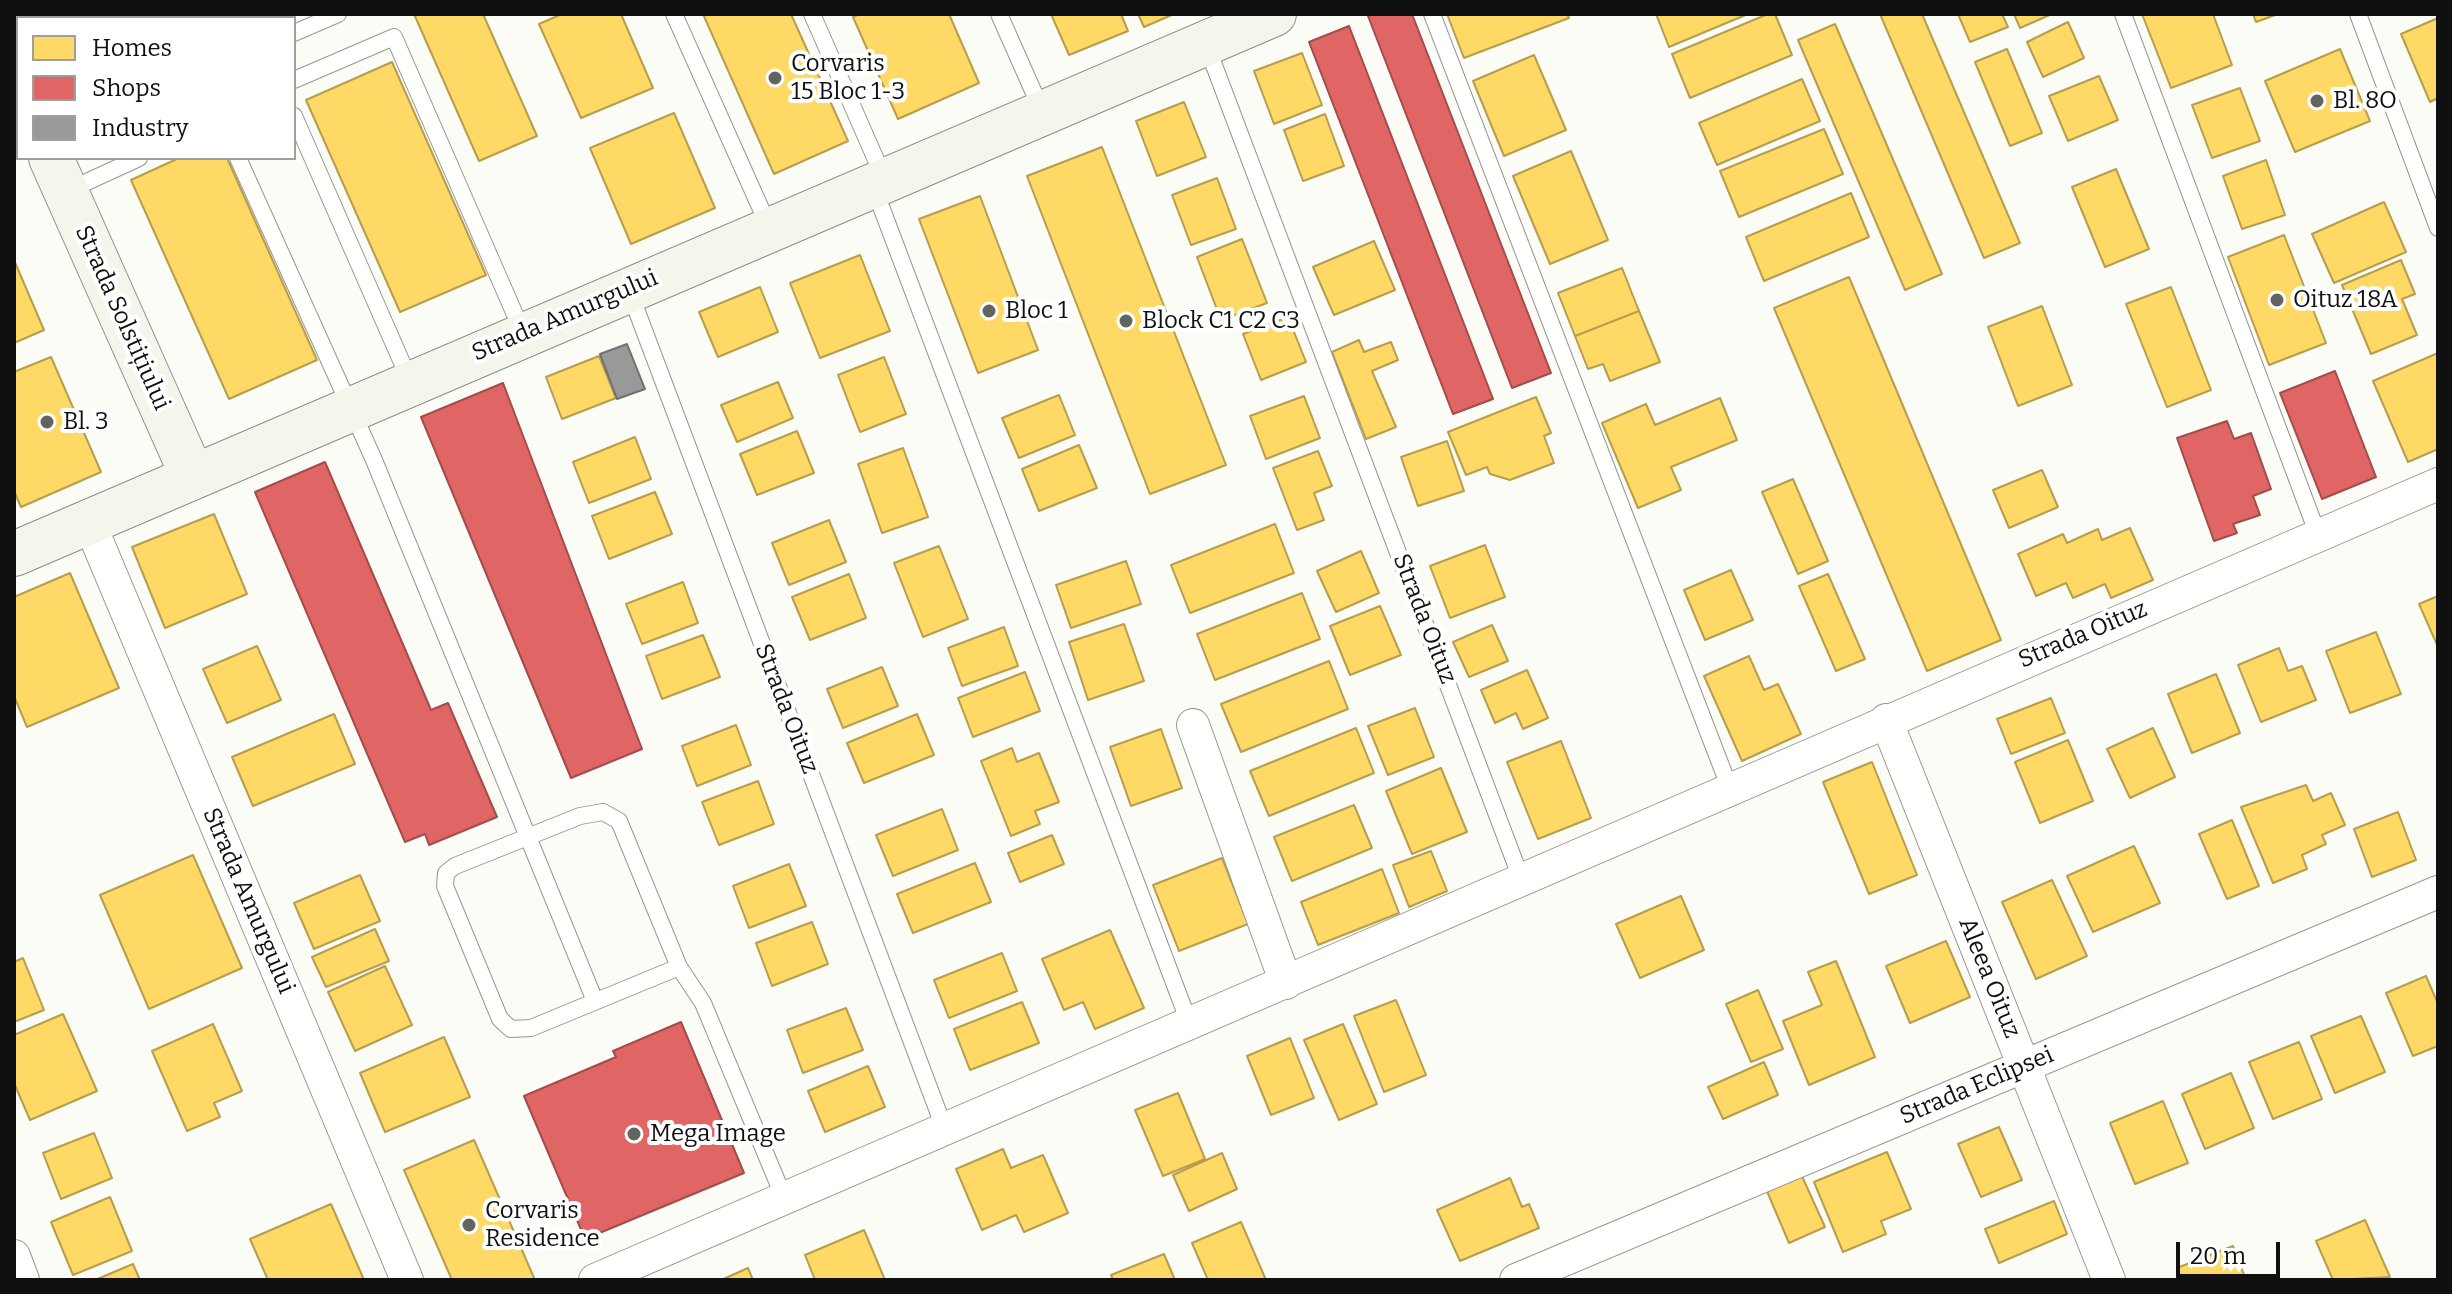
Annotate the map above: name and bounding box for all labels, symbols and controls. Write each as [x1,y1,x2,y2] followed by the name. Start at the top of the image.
[16,16,296,160] legend
[92,34,172,62] text: Homes
[791,50,905,106] place label: Corvaris 15 Bloc 1-3
[766,69,784,87] marker: Corvaris 15 Bloc 1-3
[92,74,161,102] text: Shops
[2333,87,2397,115] place label: Bl. 8O
[2308,92,2326,110] marker: Bl. 8O
[92,114,189,142] text: Industry
[68,221,176,415] street label: Strada Solstițiului
[468,264,662,368] street label: Strada Amurgului
[2293,286,2397,314] place label: Oituz 18A
[2268,291,2286,309] marker: Oituz 18A
[1005,297,1068,325] place label: Bloc 1
[980,302,998,320] marker: Bloc 1
[1142,307,1300,335] place label: Block C1 C2 C3
[1117,312,1135,330] marker: Block C1 C2 C3
[63,408,109,436] place label: Bl. 3
[38,413,56,431] marker: Bl. 3
[1386,550,1462,688] street label: Strada Oituz
[2014,595,2152,675] street label: Strada Oituz
[748,640,824,778] street label: Strada Oituz
[196,804,300,998] street label: Strada Amurgului
[1952,914,2026,1042] street label: Aleea Oituz
[1896,1041,2058,1131] street label: Strada Eclipsei
[650,1120,786,1148] place label: Mega Image
[625,1125,643,1143] marker: Mega Image
[485,1197,600,1253] place label: Corvaris Residence
[460,1216,478,1234] marker: Corvaris Residence
[2180,1226,2284,1276] scale bar
[2190,1242,2246,1270] text: 20 m

